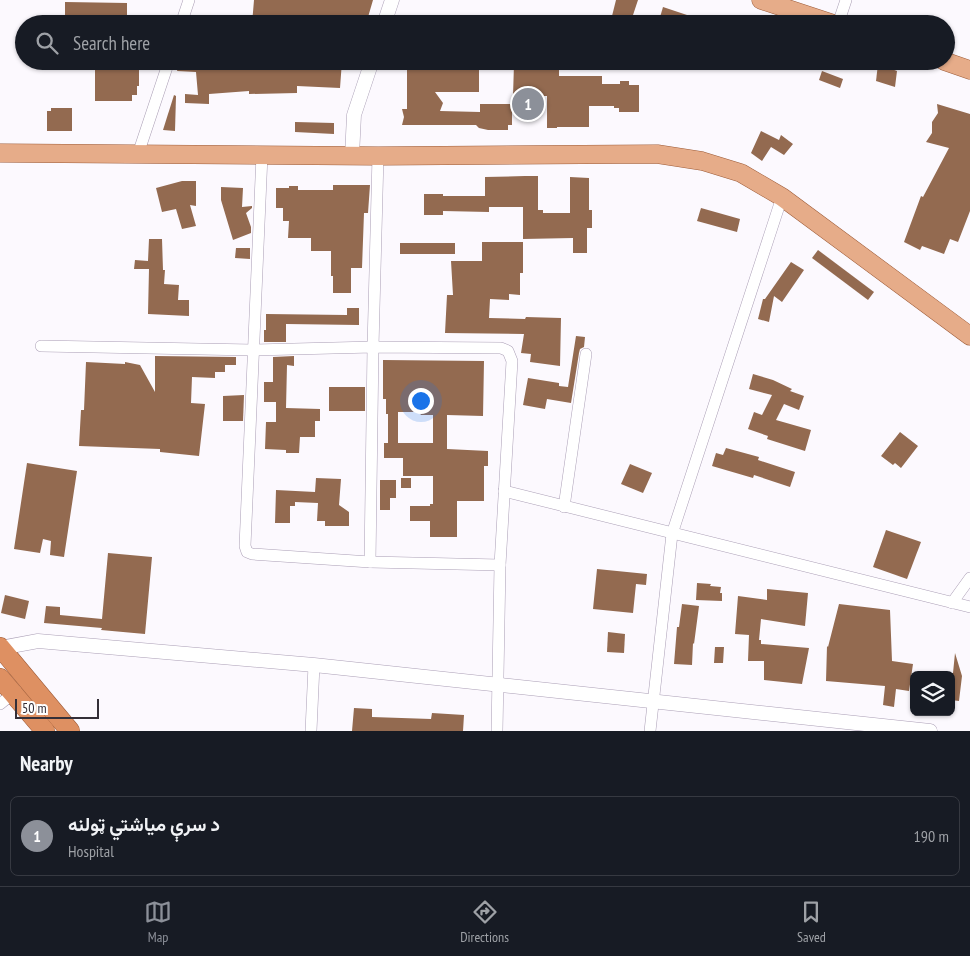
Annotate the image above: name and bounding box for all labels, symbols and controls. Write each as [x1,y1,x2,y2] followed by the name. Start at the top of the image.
[15,15,955,70] search box
[33,29,61,57] icon: search
[73,31,150,55] text: Search here
[512,85,544,123] pin: 1
[408,388,434,414] your location
[910,671,955,716] map controls
[910,671,955,716] button: layers
[15,696,99,719] scale bar
[22,699,47,717] text: 50 m
[20,750,73,777] text: Nearby
[68,812,220,836] text: د سرې مياشتي ټولنه
[33,826,41,846] text: 1
[914,826,949,846] text: 190 m
[68,841,114,861] text: Hospital
[144,898,172,946] tab: Map
[460,898,509,946] tab: Directions
[797,898,826,946] tab: Saved

